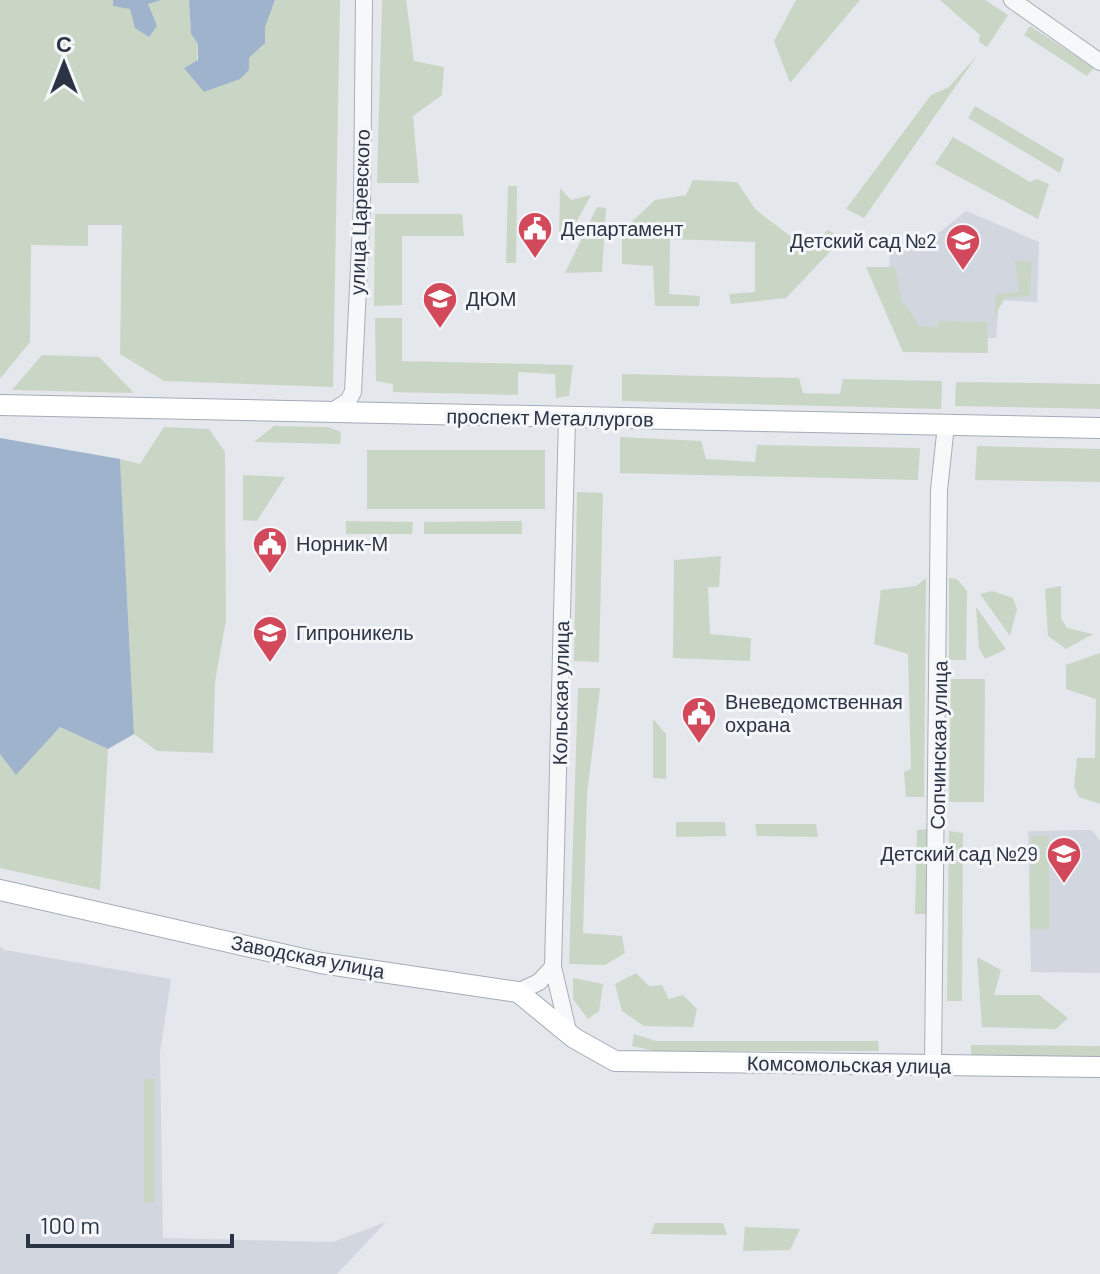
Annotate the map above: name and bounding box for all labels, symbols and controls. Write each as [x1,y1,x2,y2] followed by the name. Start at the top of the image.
[24,24,104,104] north arrow
[56,30,72,56] text: С
[344,129,374,295] street label: улица Царевского
[516,210,554,260] public building icon: Департамент
[561,216,683,240] place label: Департамент
[944,222,982,272] school or university icon: Детский сад №2
[790,228,937,252] place label: Детский сад №2
[421,280,459,330] school or university icon: ДЮМ
[466,286,516,310] place label: ДЮМ
[446,403,654,431] street label: проспект Металлургов
[251,525,289,575] public building icon: Норник-М
[296,531,388,555] place label: Норник-М
[251,614,289,664] school or university icon: Гипроникель
[296,620,414,644] place label: Гипроникель
[547,620,573,765] street label: Кольская улица
[925,659,951,830] street label: Сопчинская улица
[725,689,903,736] place label: Вневедомственная охрана
[680,695,718,745] public building icon: Вневедомственная охрана
[1045,835,1083,885] school or university icon: Детский сад №29
[881,841,1038,865] place label: Детский сад №29
[229,929,388,983] street label: Заводская улица
[747,1050,952,1078] street label: Комсомольская улица
[28,1198,232,1248] scale bar
[40,1210,100,1239] text: 100 m

